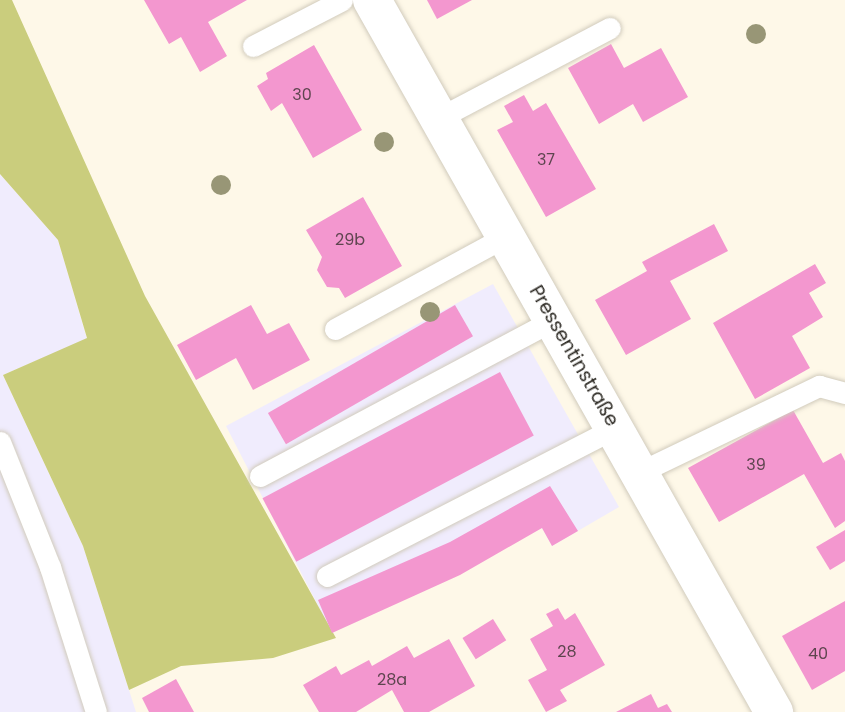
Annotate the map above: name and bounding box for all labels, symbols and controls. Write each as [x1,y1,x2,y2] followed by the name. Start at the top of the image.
[292,85,312,105] house number: 30
[537,150,555,170] house number: 37
[335,230,365,250] house number: 29b
[524,282,624,430] street label: Pressentinstraße
[746,455,766,475] house number: 39
[557,642,577,662] house number: 28
[808,644,828,664] house number: 40
[377,670,407,690] house number: 28a

